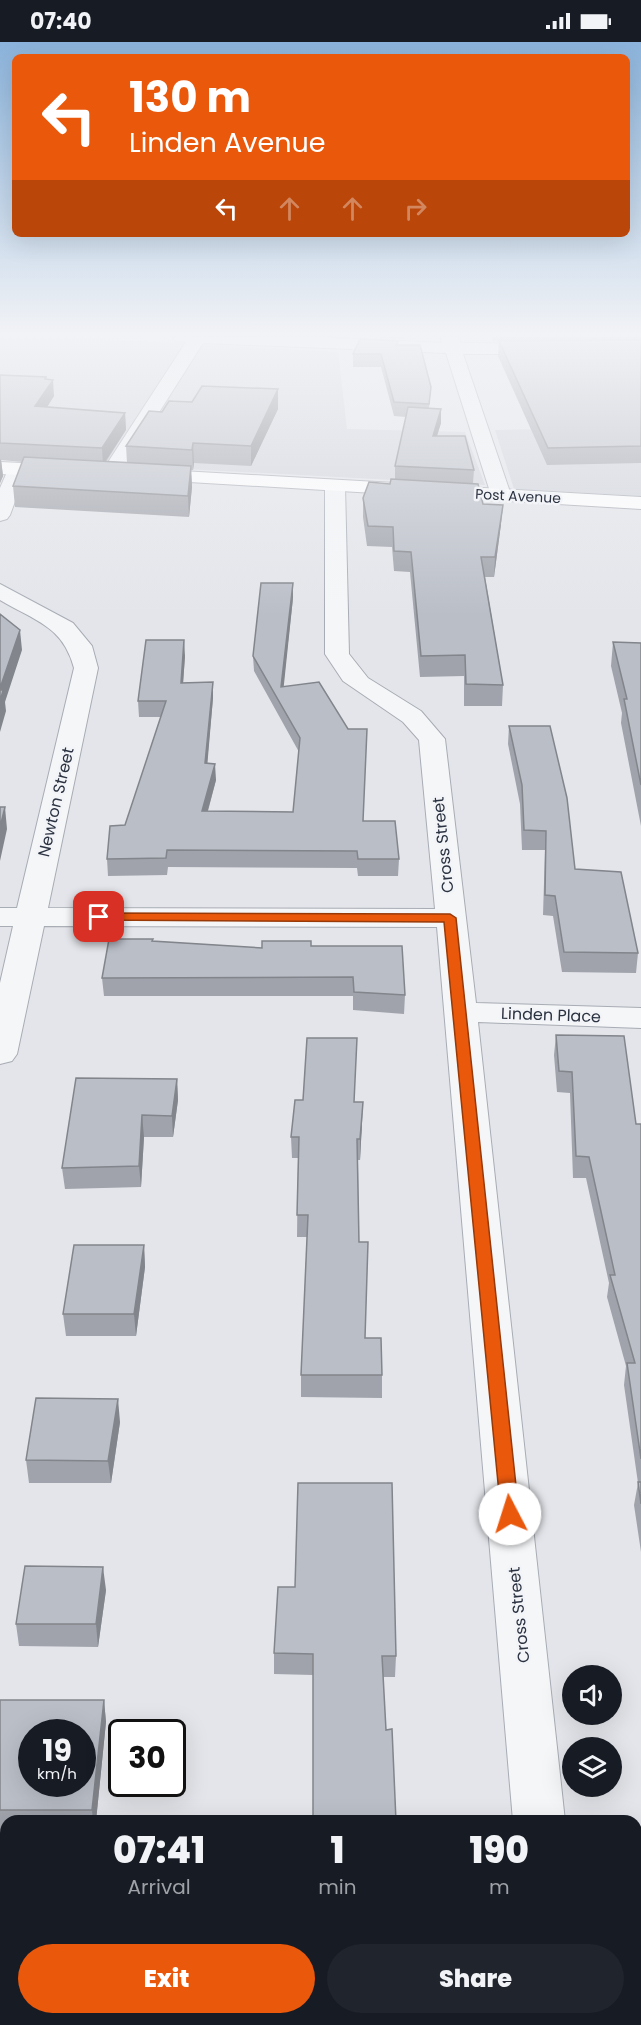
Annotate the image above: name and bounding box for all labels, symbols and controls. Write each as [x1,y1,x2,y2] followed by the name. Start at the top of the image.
[30,6,92,37] text: 07:40
[129,68,251,127] text: 130 m
[30,78,108,156] icon: left
[129,124,325,161] text: Linden Avenue
[210,192,243,225] icon: left
[273,192,306,225] icon: ahead
[336,192,369,225] icon: ahead
[399,192,432,225] icon: right
[475,484,562,508] street label: Post Avenue
[32,745,80,859] street label: Newton Street
[427,796,459,894] street label: Cross Street
[73,891,124,942] pin
[82,900,115,933] icon: arrive
[501,1002,601,1028] street label: Linden Place
[478,1482,542,1546] position arrow
[503,1566,535,1664] street label: Cross Street
[562,1665,622,1797] map controls
[562,1665,622,1725] button: sound
[108,1719,186,1797] speed limit sign: 30
[42,1729,72,1772] text: 19
[562,1737,622,1797] button: layers
[37,1763,77,1784] text: km/h
[113,1825,205,1876] text: 07:41
[330,1825,344,1876] text: 1
[470,1825,529,1876] text: 190
[128,1873,191,1901] text: Arrival
[318,1873,357,1901] text: min
[489,1873,510,1901] text: m
[18,1944,315,2013] button: Exit
[327,1944,624,2013] button: Share

